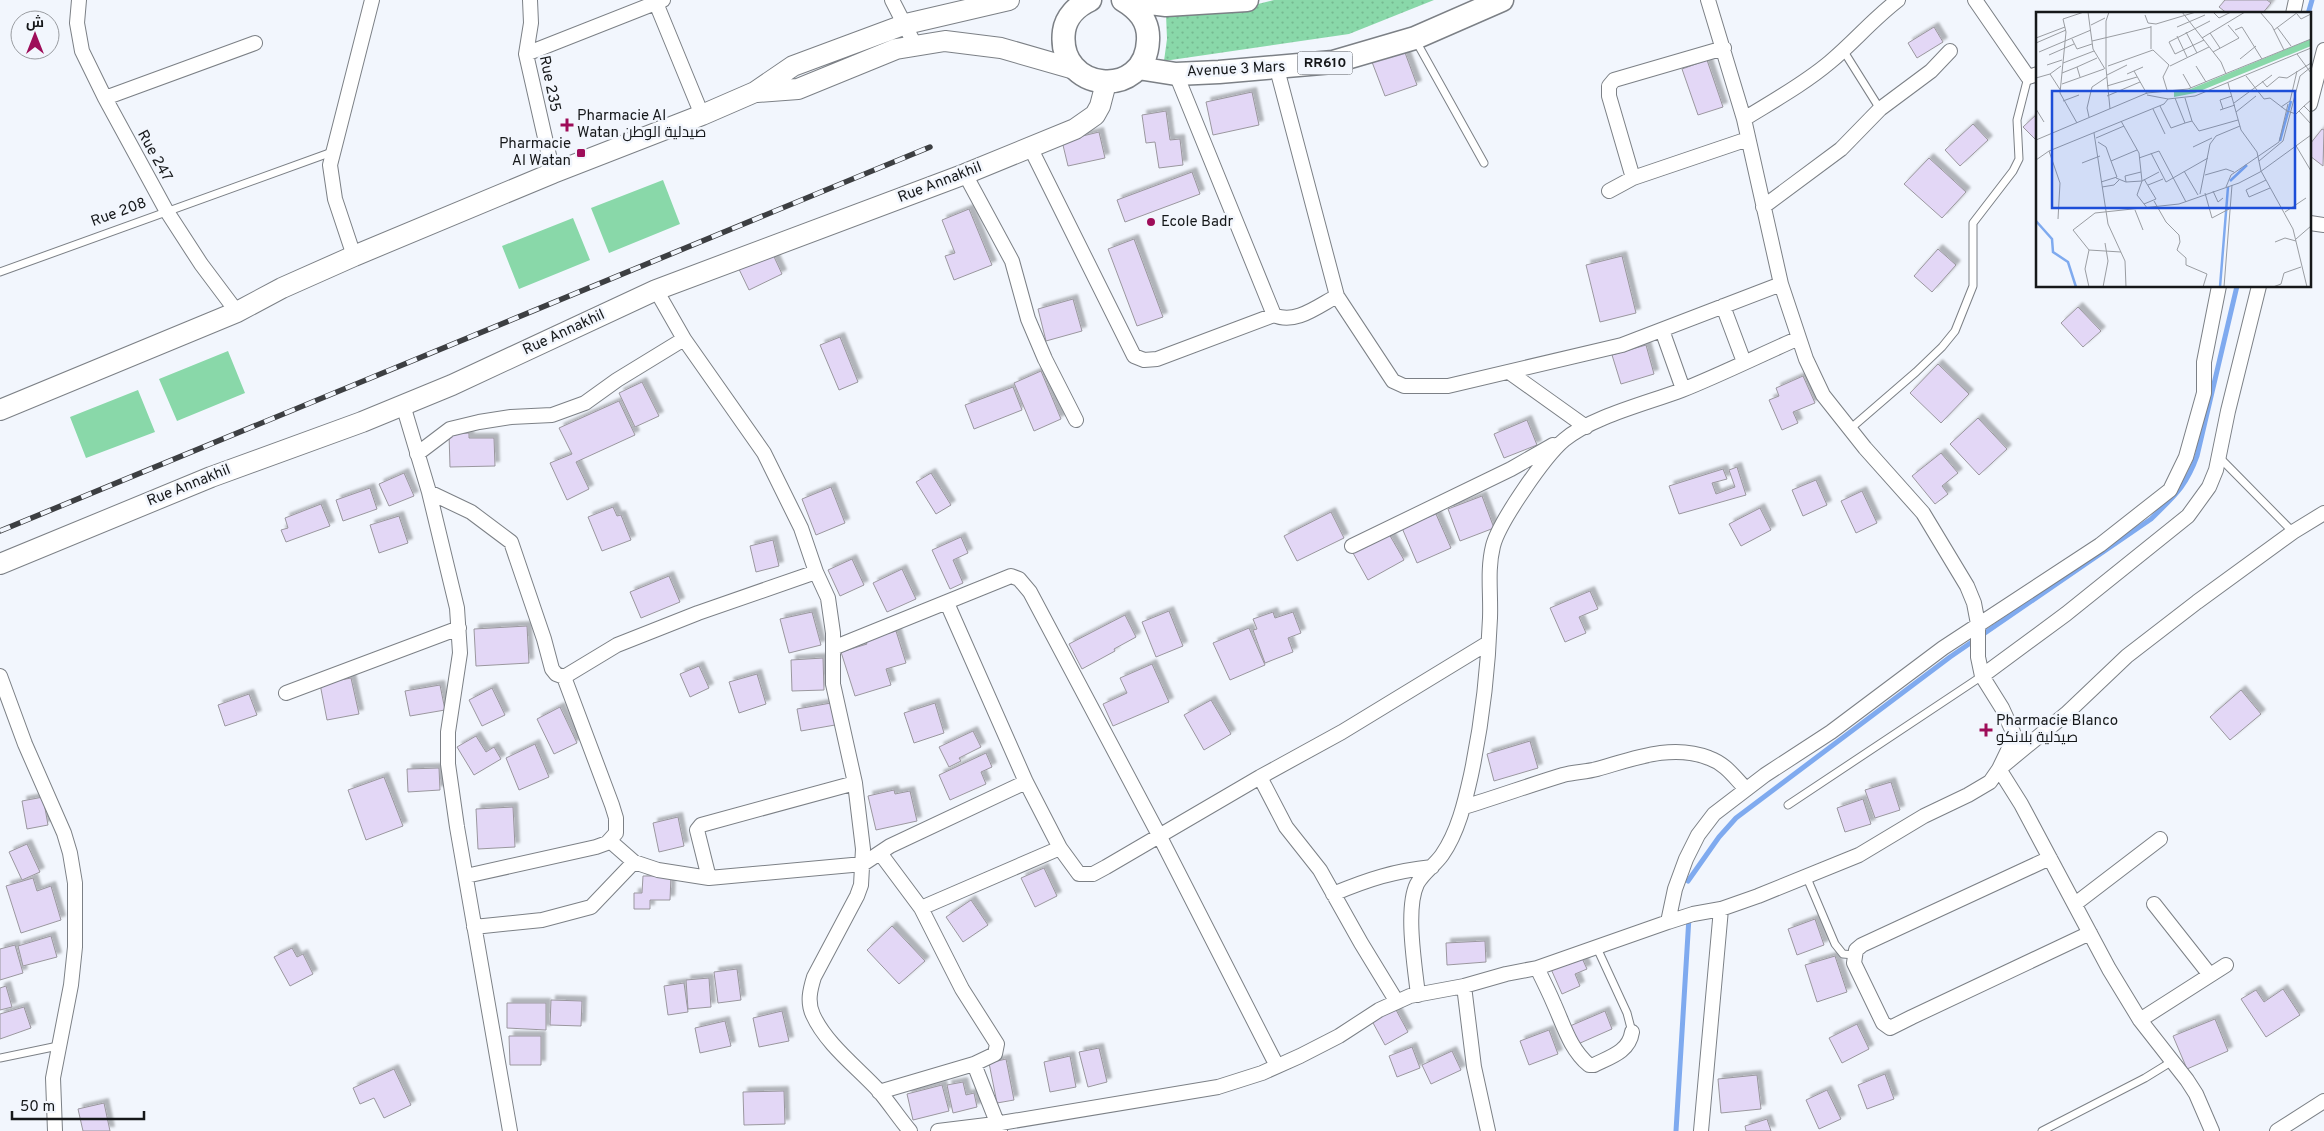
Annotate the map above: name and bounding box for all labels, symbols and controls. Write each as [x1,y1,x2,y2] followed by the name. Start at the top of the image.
[10,10,60,60] north arrow
[2036,12,2312,288] inset map
[26,14,44,32] text: ش
[1298,52,1352,74] road number: RR610
[534,54,564,114] street label: Rue 235
[1186,58,1286,82] street label: Avenue 3 Mars
[577,107,706,143] place label: Pharmacie Al Watan صيدلية الوطن
[561,119,573,131] marker: Pharmacie Al Watan صيدلية الوطن
[132,127,176,185] street label: Rue 247
[499,135,571,171] place label: Pharmacie Al Watan
[575,147,587,159] marker: Pharmacie Al Watan
[895,158,985,208] street label: Rue Annakhil
[89,194,149,232] street label: Rue 208
[1161,213,1233,232] place label: Ecole Badr
[1145,216,1157,228] marker: Ecole Badr
[520,306,608,360] street label: Rue Annakhil
[144,461,234,511] street label: Rue Annakhil
[1996,712,2118,748] place label: Pharmacie Blanco صيدلية بلانكو
[1980,724,1992,736] marker: Pharmacie Blanco صيدلية بلانكو
[12,1088,145,1120] scale bar
[20,1098,55,1117] text: 50 m

